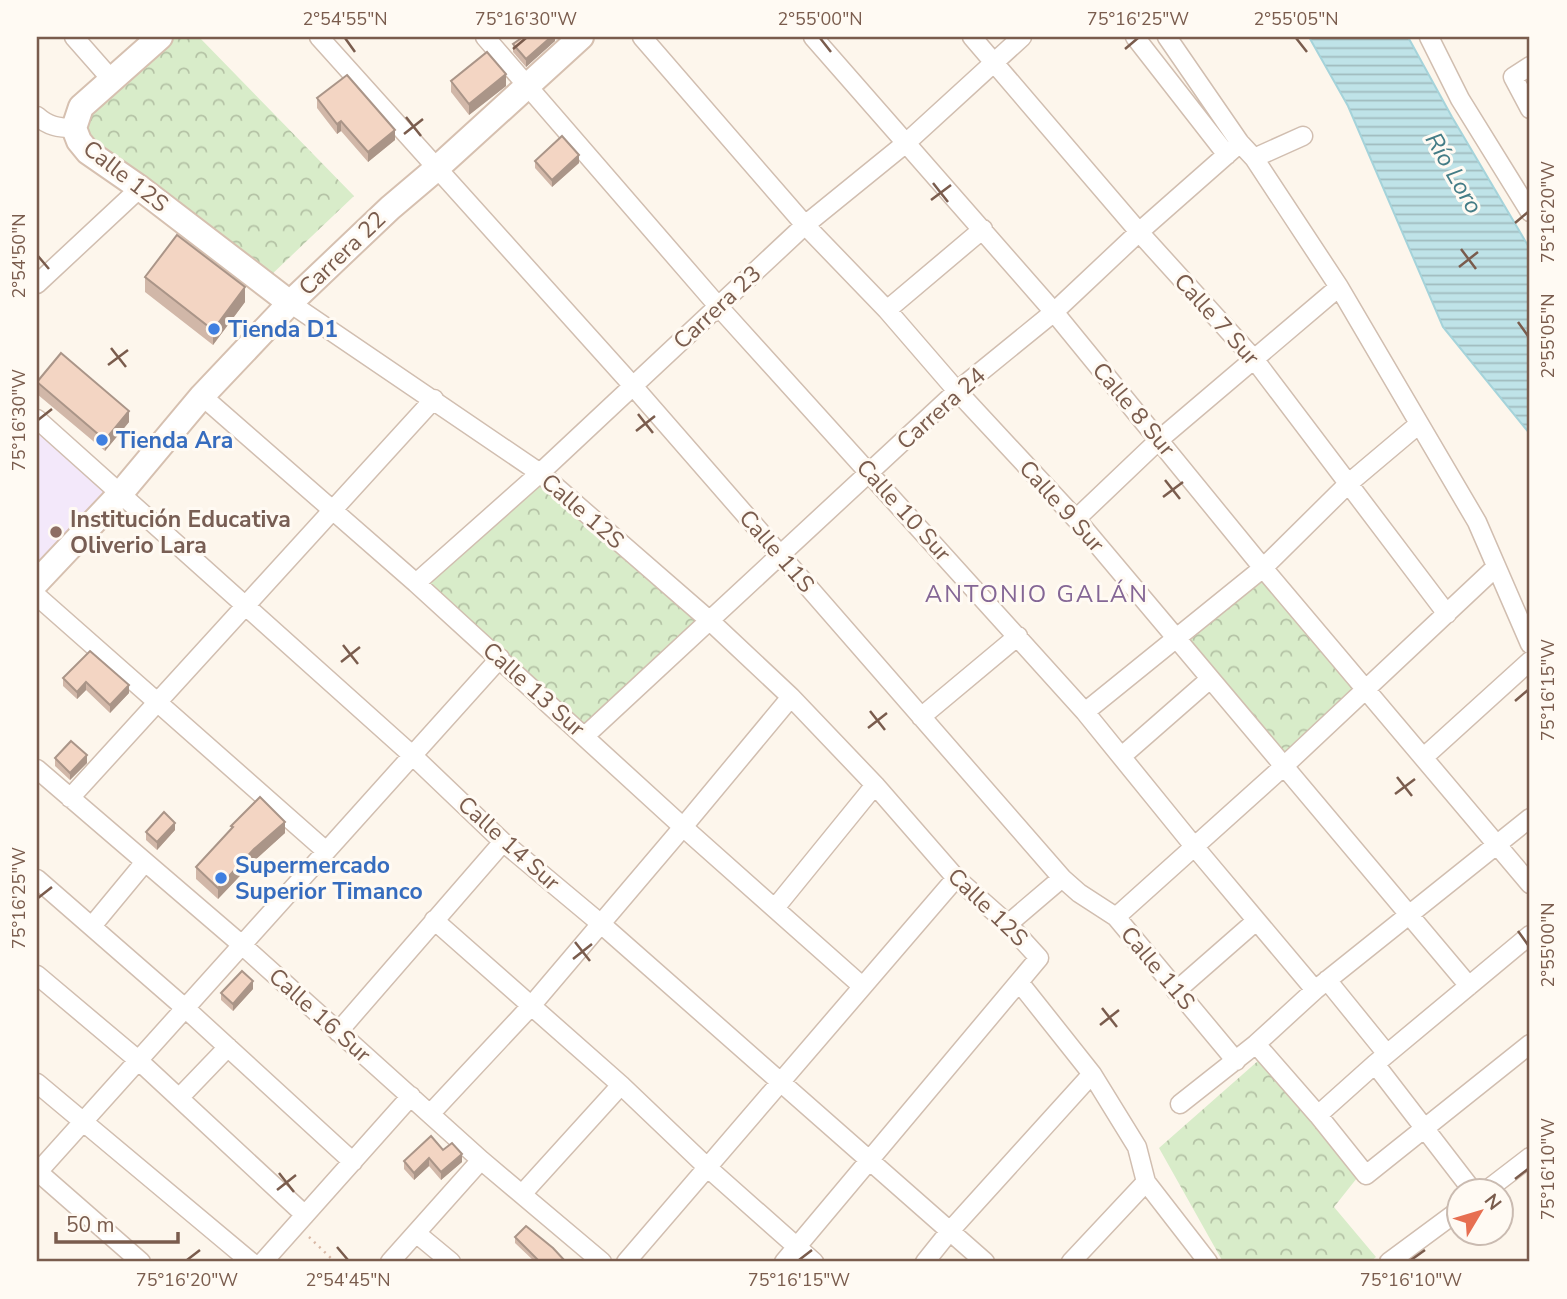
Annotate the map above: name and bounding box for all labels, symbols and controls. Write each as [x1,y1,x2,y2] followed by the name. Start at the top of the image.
[302,7,388,31] text: 2°54'55"N
[475,7,577,31] text: 75°16'30"W
[777,7,863,31] text: 2°55'00"N
[1087,7,1189,31] text: 75°16'25"W
[1253,7,1339,31] text: 2°55'05"N
[1418,126,1490,220] water label: Río Loro
[76,133,175,220] street label: Calle 12S
[1536,161,1560,263] text: 75°16'20"W
[292,204,393,303] street label: Carrera 22
[7,213,31,299] text: 2°54'50"N
[667,259,768,356] street label: Carrera 23
[1167,267,1267,373] street label: Calle 7 Sur
[1536,293,1560,379] text: 2°55'05"N
[228,314,338,345] place label: Tienda D1
[206,321,222,337] marker: Tienda D1
[1085,356,1183,464] street label: Calle 8 Sur
[890,360,992,457] street label: Carrera 24
[7,369,31,471] text: 75°16'30"W
[116,425,233,456] place label: Tienda Ara
[94,432,110,448] marker: Tienda Ara
[849,453,958,569] street label: Calle 10 Sur
[1012,454,1112,560] street label: Calle 9 Sur
[535,467,631,556] street label: Calle 12S
[732,503,821,599] street label: Calle 11S
[70,504,291,561] place label: Institución Educativa Oliverio Lara
[48,524,64,540] marker: Institución Educativa Oliverio Lara
[925,578,1149,610] district label: ANTONIO GALÁN
[476,635,592,744] street label: Calle 13 Sur
[1536,639,1560,741] text: 75°16'15"W
[451,789,567,898] street label: Calle 14 Sur
[7,847,31,949] text: 75°16'25"W
[235,850,423,907] place label: Supermercado Superior Timanco
[941,861,1035,953] street label: Calle 12S
[213,870,229,886] marker: Supermercado Superior Timanco
[1536,902,1560,988] text: 2°55'00"N
[1113,920,1202,1017] street label: Calle 11S
[262,961,378,1070] street label: Calle 16 Sur
[1536,1118,1560,1220] text: 75°16'10"W
[1444,1176,1514,1246] north arrow
[1478,1189,1507,1216] text: N
[56,1201,178,1245] scale bar
[66,1211,115,1239] text: 50 m
[136,1268,238,1292] text: 75°16'20"W
[305,1268,391,1292] text: 2°54'45"N
[748,1268,850,1292] text: 75°16'15"W
[1360,1268,1462,1292] text: 75°16'10"W

